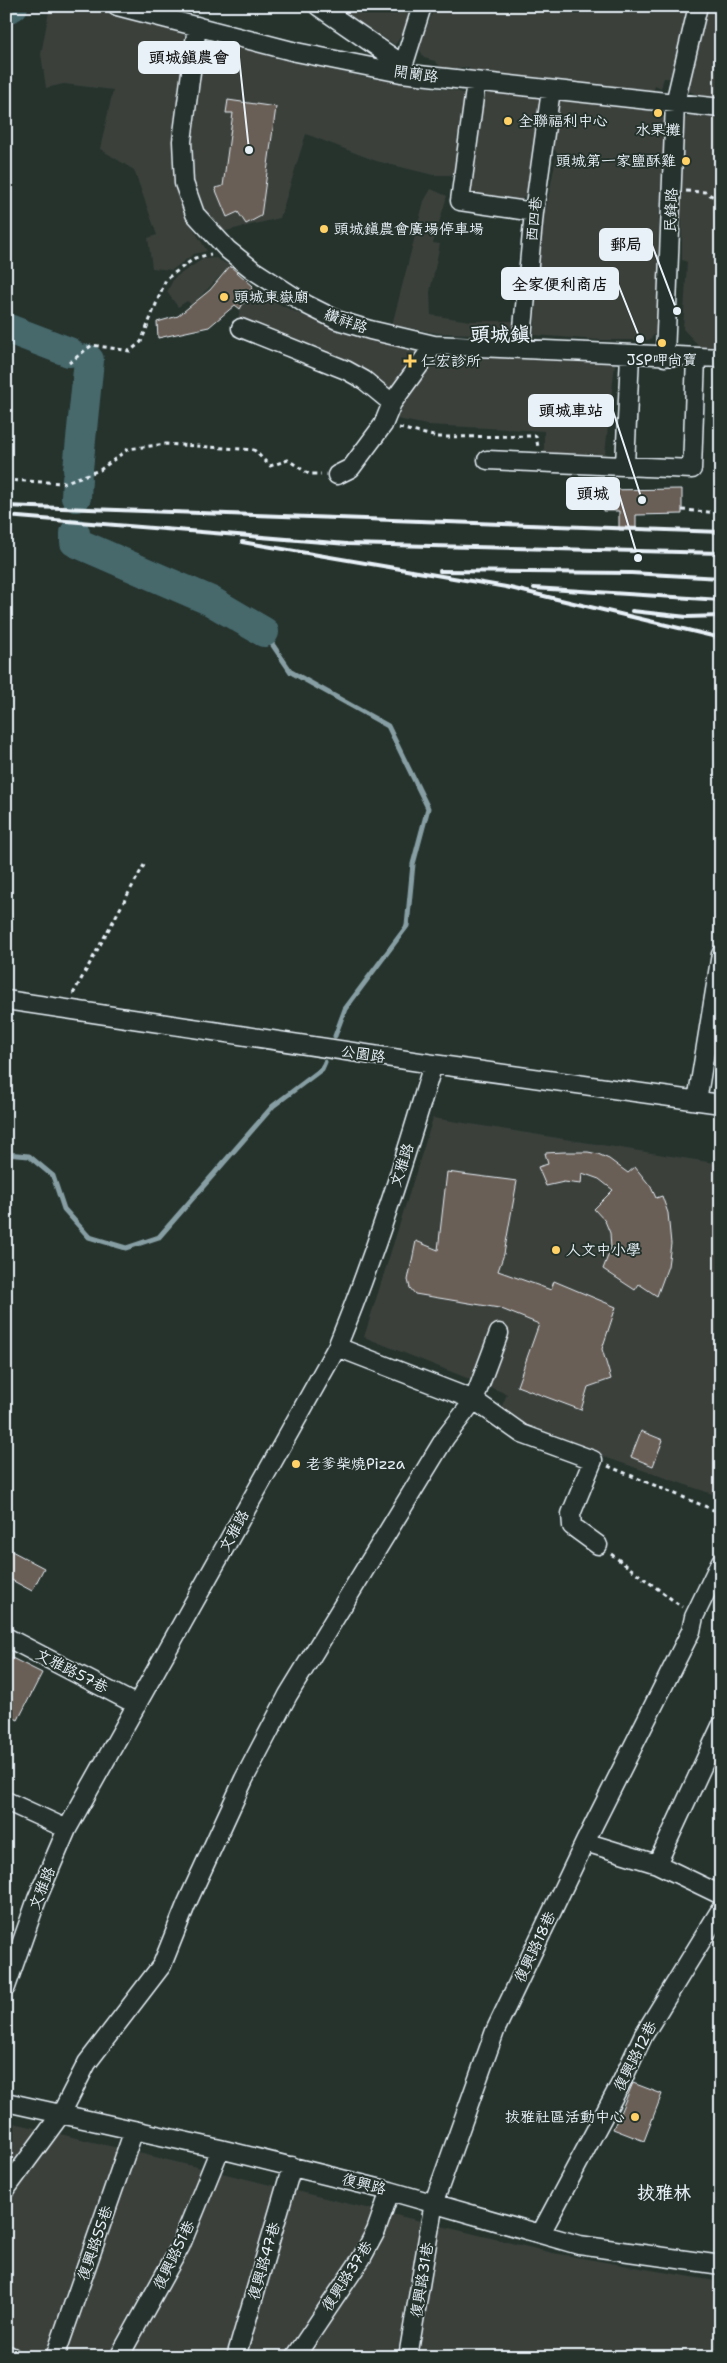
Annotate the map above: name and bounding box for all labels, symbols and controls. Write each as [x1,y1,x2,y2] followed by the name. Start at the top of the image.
[139,42,239,73] callout: 頭城鎮農會
[149,47,229,68] text: 頭城鎮農會
[392,61,440,87] street label: 開蘭路
[652,107,664,119] marker: 水果攤
[518,111,608,131] place label: 全聯福利中心
[502,115,514,127] marker: 全聯福利中心
[635,120,681,140] place label: 水果攤
[556,151,676,171] place label: 頭城第一家鹽酥雞
[680,155,692,167] marker: 頭城第一家鹽酥雞
[660,187,682,233] street label: 民鋒路
[522,196,546,242] street label: 西四巷
[334,219,484,239] place label: 頭城鎮農會廣場停車場
[318,223,330,235] marker: 頭城鎮農會廣場停車場
[600,229,652,260] callout: 郵局
[610,234,642,255] text: 郵局
[502,268,618,299] callout: 全家便利商店
[512,274,608,295] text: 全家便利商店
[234,287,309,307] place label: 頭城東嶽廟
[218,291,230,303] marker: 頭城東嶽廟
[321,304,371,338] street label: 纘祥路
[470,321,530,347] district label: 頭城鎮
[656,337,668,349] marker: JSP呷尚寶
[627,350,697,370] place label: JSP呷尚寶
[421,351,481,371] place label: 仁宏診所
[403,354,417,368] marker: 仁宏診所
[529,395,613,426] callout: 頭城車站
[539,400,603,421] text: 頭城車站
[567,478,619,509] callout: 頭城
[577,483,609,504] text: 頭城
[339,1041,387,1067] street label: 公園路
[386,1141,418,1189] street label: 文雅路
[566,1240,641,1260] place label: 人文中小學
[550,1244,562,1256] marker: 人文中小學
[306,1454,406,1474] place label: 老爹柴燒Pizza
[290,1458,302,1470] marker: 老爹柴燒Pizza
[214,1506,254,1556] street label: 文雅路
[32,1644,112,1698] street label: 文雅路57巷
[24,1863,60,1913] street label: 文雅路
[510,1908,560,1986] street label: 復興路18巷
[609,2018,661,2094] street label: 復興路12巷
[505,2107,625,2127] place label: 拔雅社區活動中心
[629,2111,641,2123] marker: 拔雅社區活動中心
[340,2169,388,2199] street label: 復興路
[637,2181,691,2205] district label: 拔雅林
[73,2203,117,2283] street label: 復興路55巷
[149,2217,199,2293] street label: 復興路51巷
[243,2220,285,2302] street label: 復興路47巷
[317,2237,377,2315] street label: 復興路37巷
[406,2241,438,2319] street label: 復興路31巷

